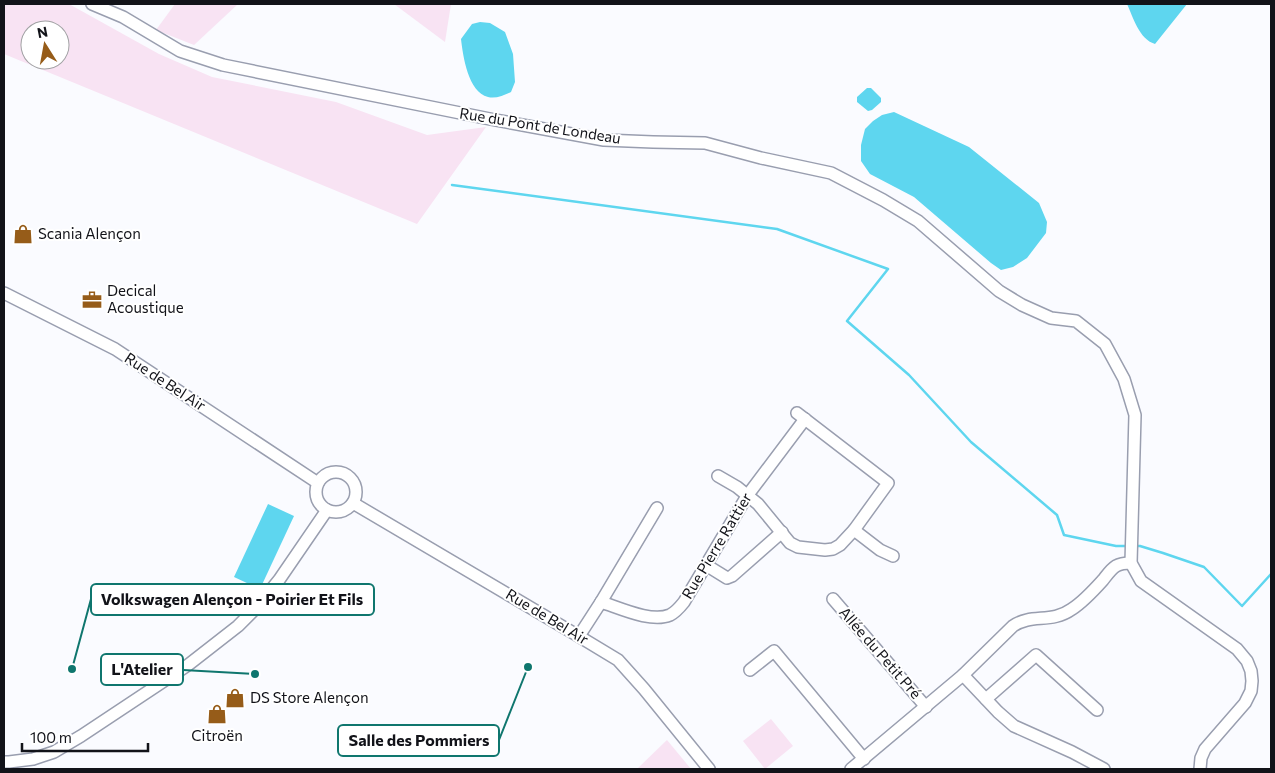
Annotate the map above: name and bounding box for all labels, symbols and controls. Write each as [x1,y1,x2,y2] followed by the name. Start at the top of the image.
[20,20,70,70] north arrow
[36,22,49,41] text: N
[458,103,622,147] street label: Rue du Pont de Londeau
[12,223,34,245] shop icon: Scania Alençon
[38,224,141,242] place label: Scania Alençon
[107,281,184,316] place label: Decical Acoustique
[81,289,103,311] office icon: Decical Acoustique
[122,348,209,414] street label: Rue de Bel Air
[677,489,755,602] street label: Rue Pierre Rattier
[91,584,374,615] callout: Volkswagen Alençon - Poirier Et Fils
[503,584,592,648] street label: Rue de Bel Air
[101,589,363,608] text: Volkswagen Alençon - Poirier Et Fils
[836,603,926,702] street label: Allée du Petit Pré
[101,654,183,685] callout: L'Atelier
[111,659,173,678] text: L'Atelier
[224,687,246,709] shop icon: DS Store Alençon
[250,688,369,706] place label: DS Store Alençon
[206,703,228,725] shop icon: Citroën
[22,720,149,752] scale bar
[338,725,499,756] callout: Salle des Pommiers
[191,726,243,744] place label: Citroën
[30,728,72,746] text: 100 m
[349,730,489,749] text: Salle des Pommiers

